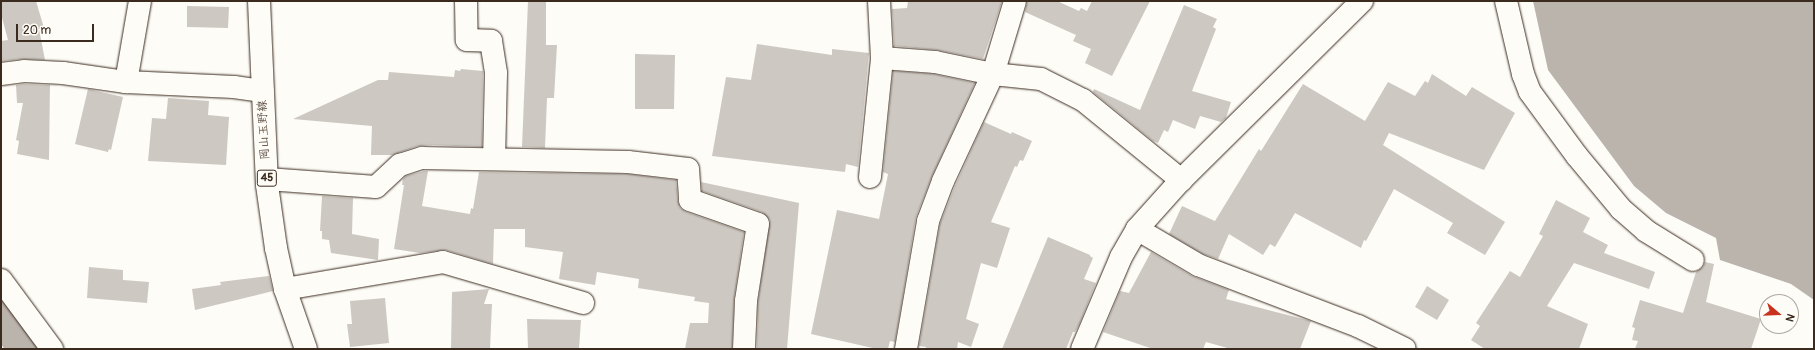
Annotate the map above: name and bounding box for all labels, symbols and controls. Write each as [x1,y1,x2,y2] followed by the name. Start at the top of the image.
[18,16,96,42] scale bar
[23,23,51,38] text: 20 m
[255,100,273,160] street label: 岡山玉野線
[256,169,278,187] road number: 45
[1759,294,1799,334] north arrow
[1783,312,1797,323] text: N

